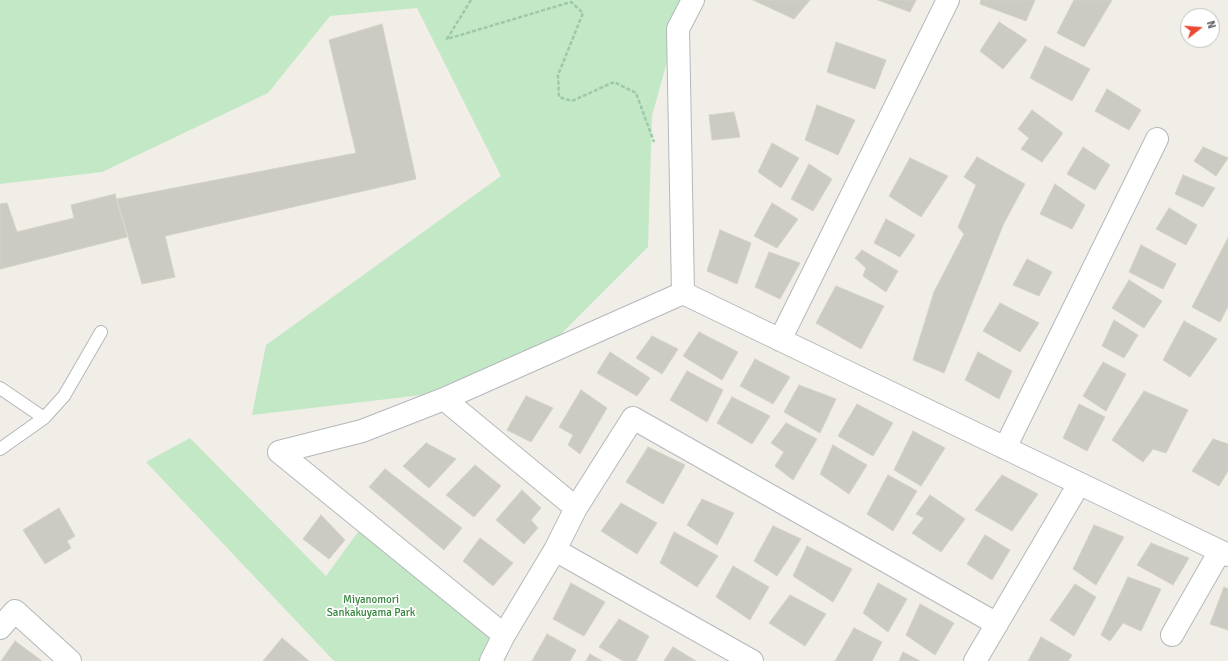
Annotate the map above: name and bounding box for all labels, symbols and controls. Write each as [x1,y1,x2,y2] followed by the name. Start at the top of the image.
[1180,8,1220,48] north arrow
[1204,19,1218,30] text: N
[327,593,415,619] park label: Miyanomori Sankakuyama Park

